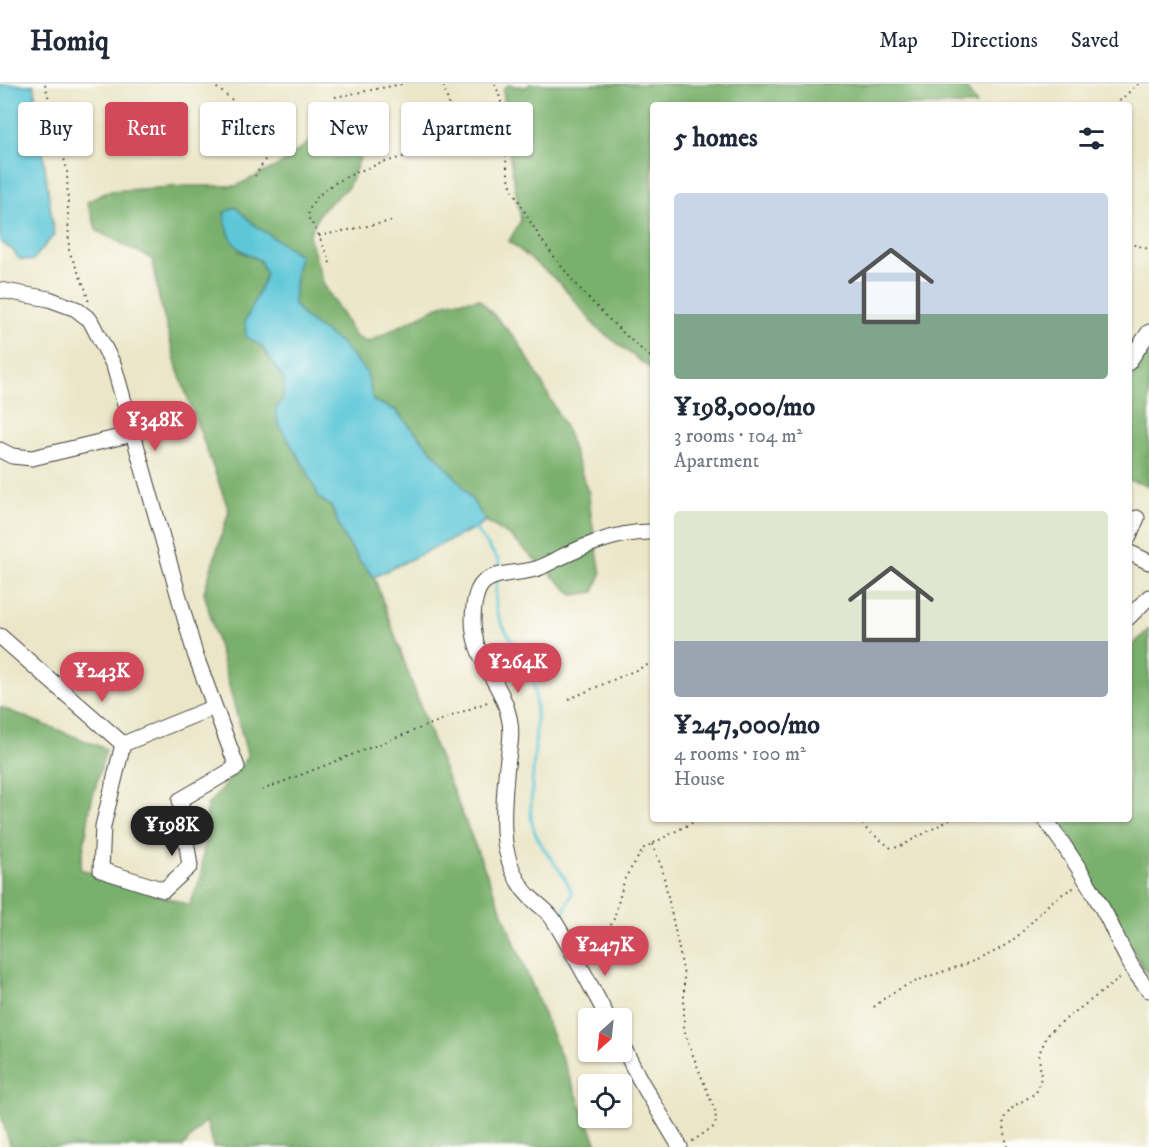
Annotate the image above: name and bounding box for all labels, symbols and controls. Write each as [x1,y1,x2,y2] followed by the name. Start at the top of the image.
[30,24,109,59] text: Homiq
[879,28,918,54] text: Map
[951,28,1038,54] text: Directions
[1071,28,1119,54] text: Saved
[18,102,93,156] chip: Buy
[105,102,188,156] chip: Rent
[200,102,296,156] chip: Filters
[308,102,389,156] chip: New
[401,102,533,156] chip: Apartment
[674,122,758,155] text: 5 homes
[1075,122,1108,155] icon: filters
[837,232,945,340] icon: home
[674,391,815,424] text: ¥198,000/mo
[113,401,197,452] pin: ¥348K
[127,408,183,433] text: ¥348K
[674,424,802,449] text: 3 rooms · 104 m²
[674,449,759,474] text: Apartment
[837,550,945,658] icon: home
[476,643,560,694] pin: ¥264K
[488,650,548,675] text: ¥264K
[60,652,144,703] pin: ¥243K
[74,659,130,684] text: ¥243K
[674,709,820,742] text: ¥247,000/mo
[674,742,806,767] text: 4 rooms · 100 m²
[674,767,725,792] text: House
[130,806,214,857] pin: ¥198K
[145,813,199,838] text: ¥198K
[563,926,647,977] pin: ¥247K
[576,933,634,958] text: ¥247K
[578,1008,632,1062] north arrow
[578,1008,632,1128] map controls
[578,1074,632,1128] button: locate

